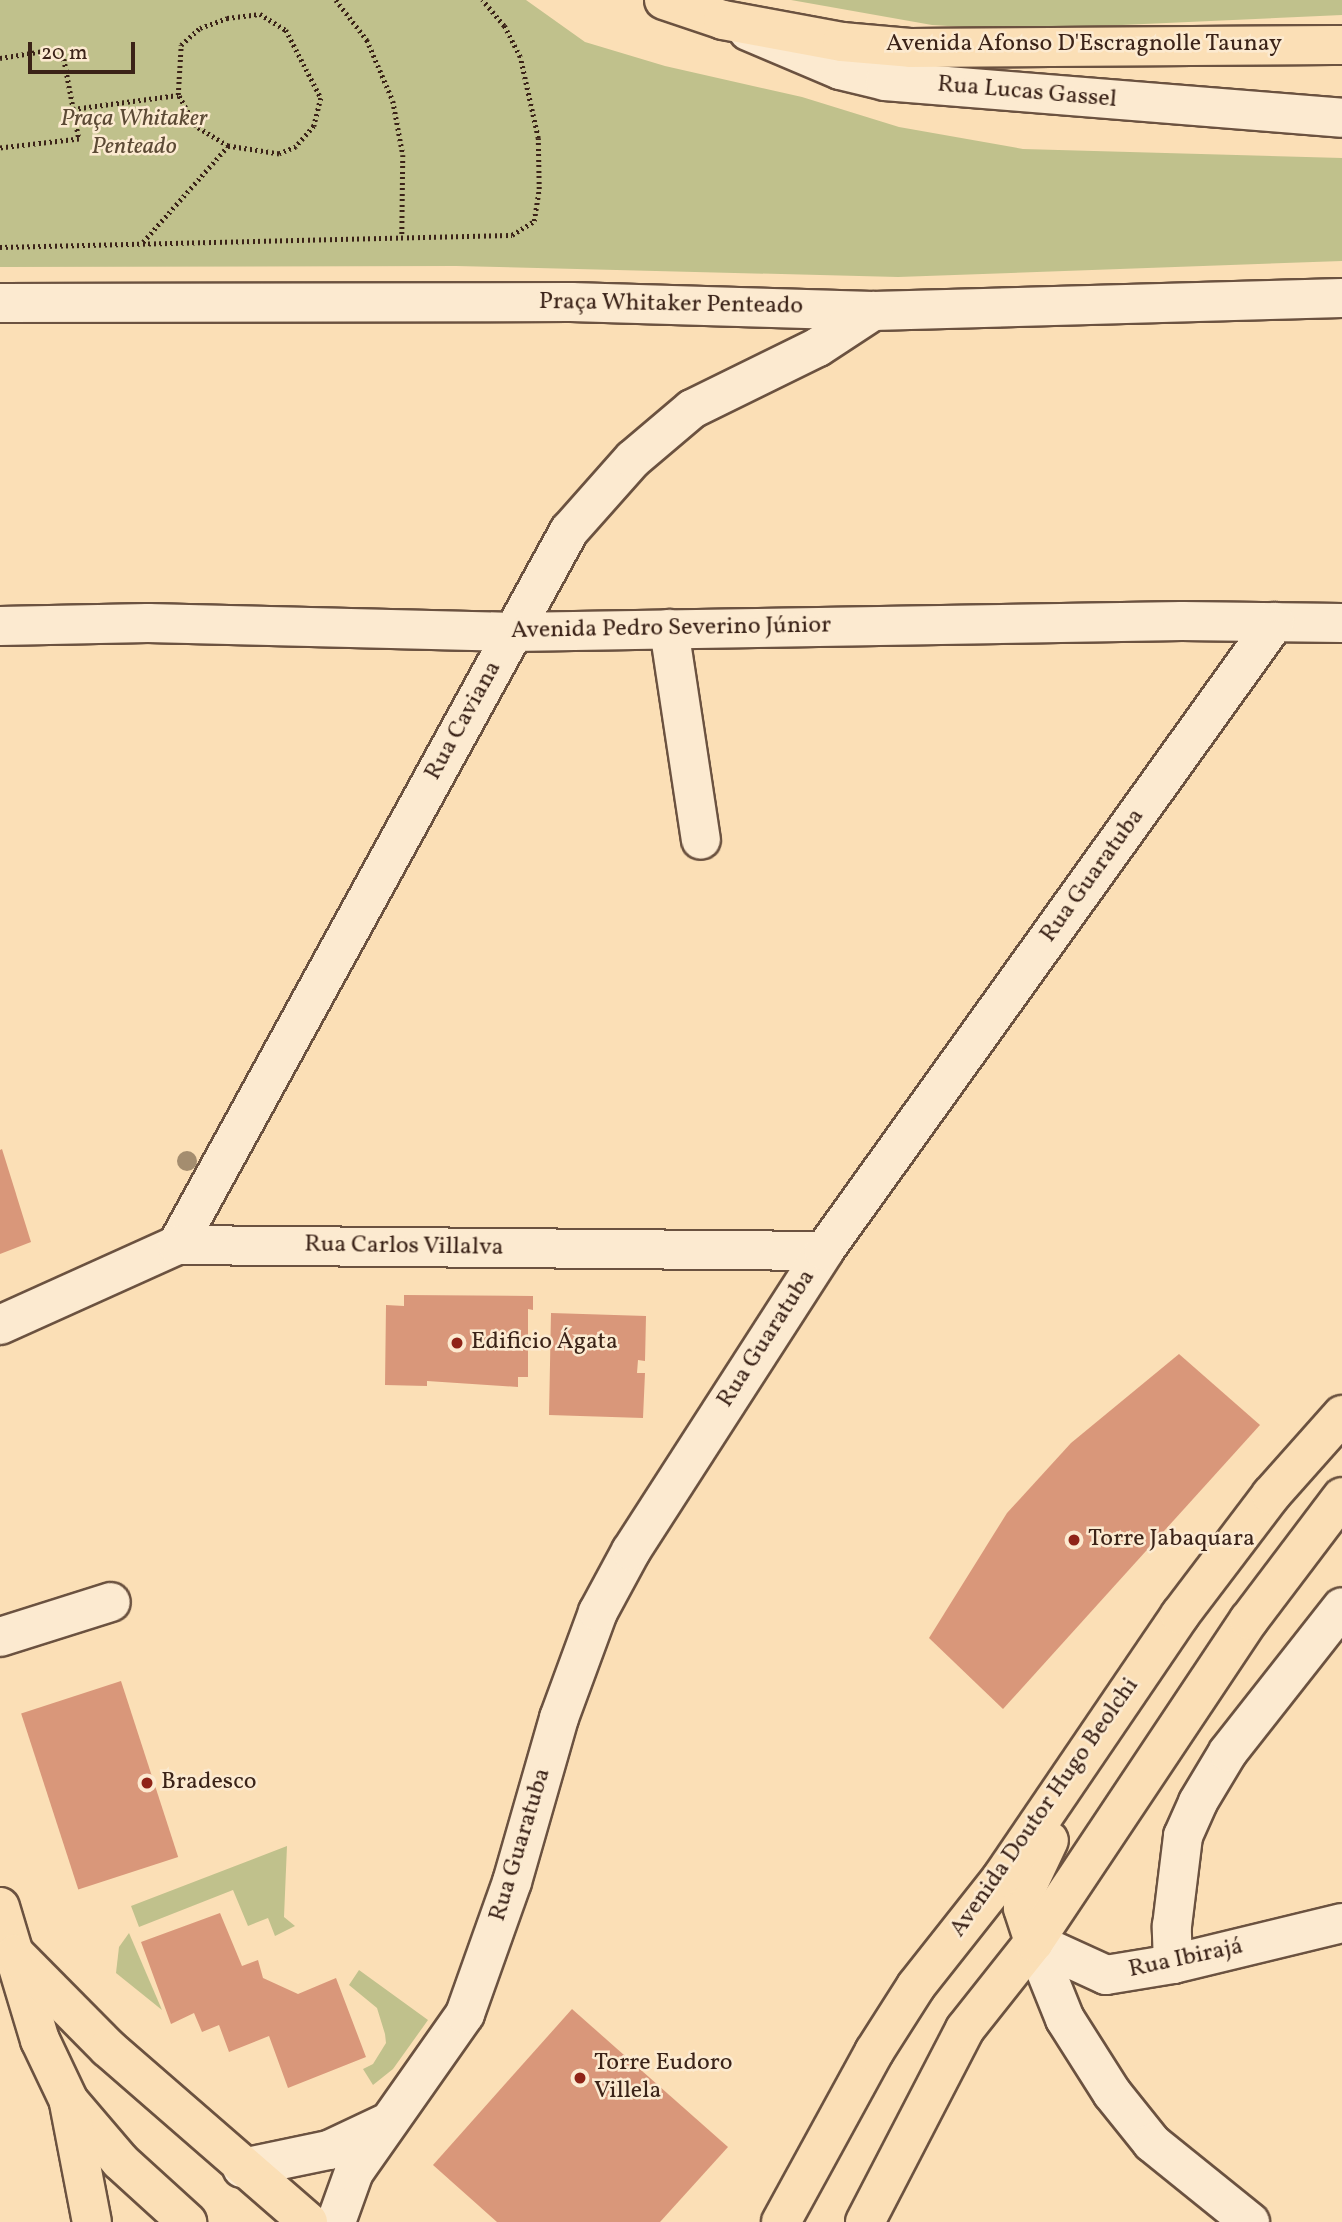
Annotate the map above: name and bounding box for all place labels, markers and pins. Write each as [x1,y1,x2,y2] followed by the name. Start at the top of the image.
[471,1329,618,1357] place label: Edificio Ágata
[449,1335,465,1351] marker: Edificio Ágata
[1088,1526,1255,1554] place label: Torre Jabaquara
[1066,1532,1082,1548] marker: Torre Jabaquara
[161,1769,257,1797] place label: Bradesco
[139,1775,155,1791] marker: Bradesco
[594,2050,733,2106] place label: Torre Eudoro Villela
[572,2070,588,2086] marker: Torre Eudoro Villela

